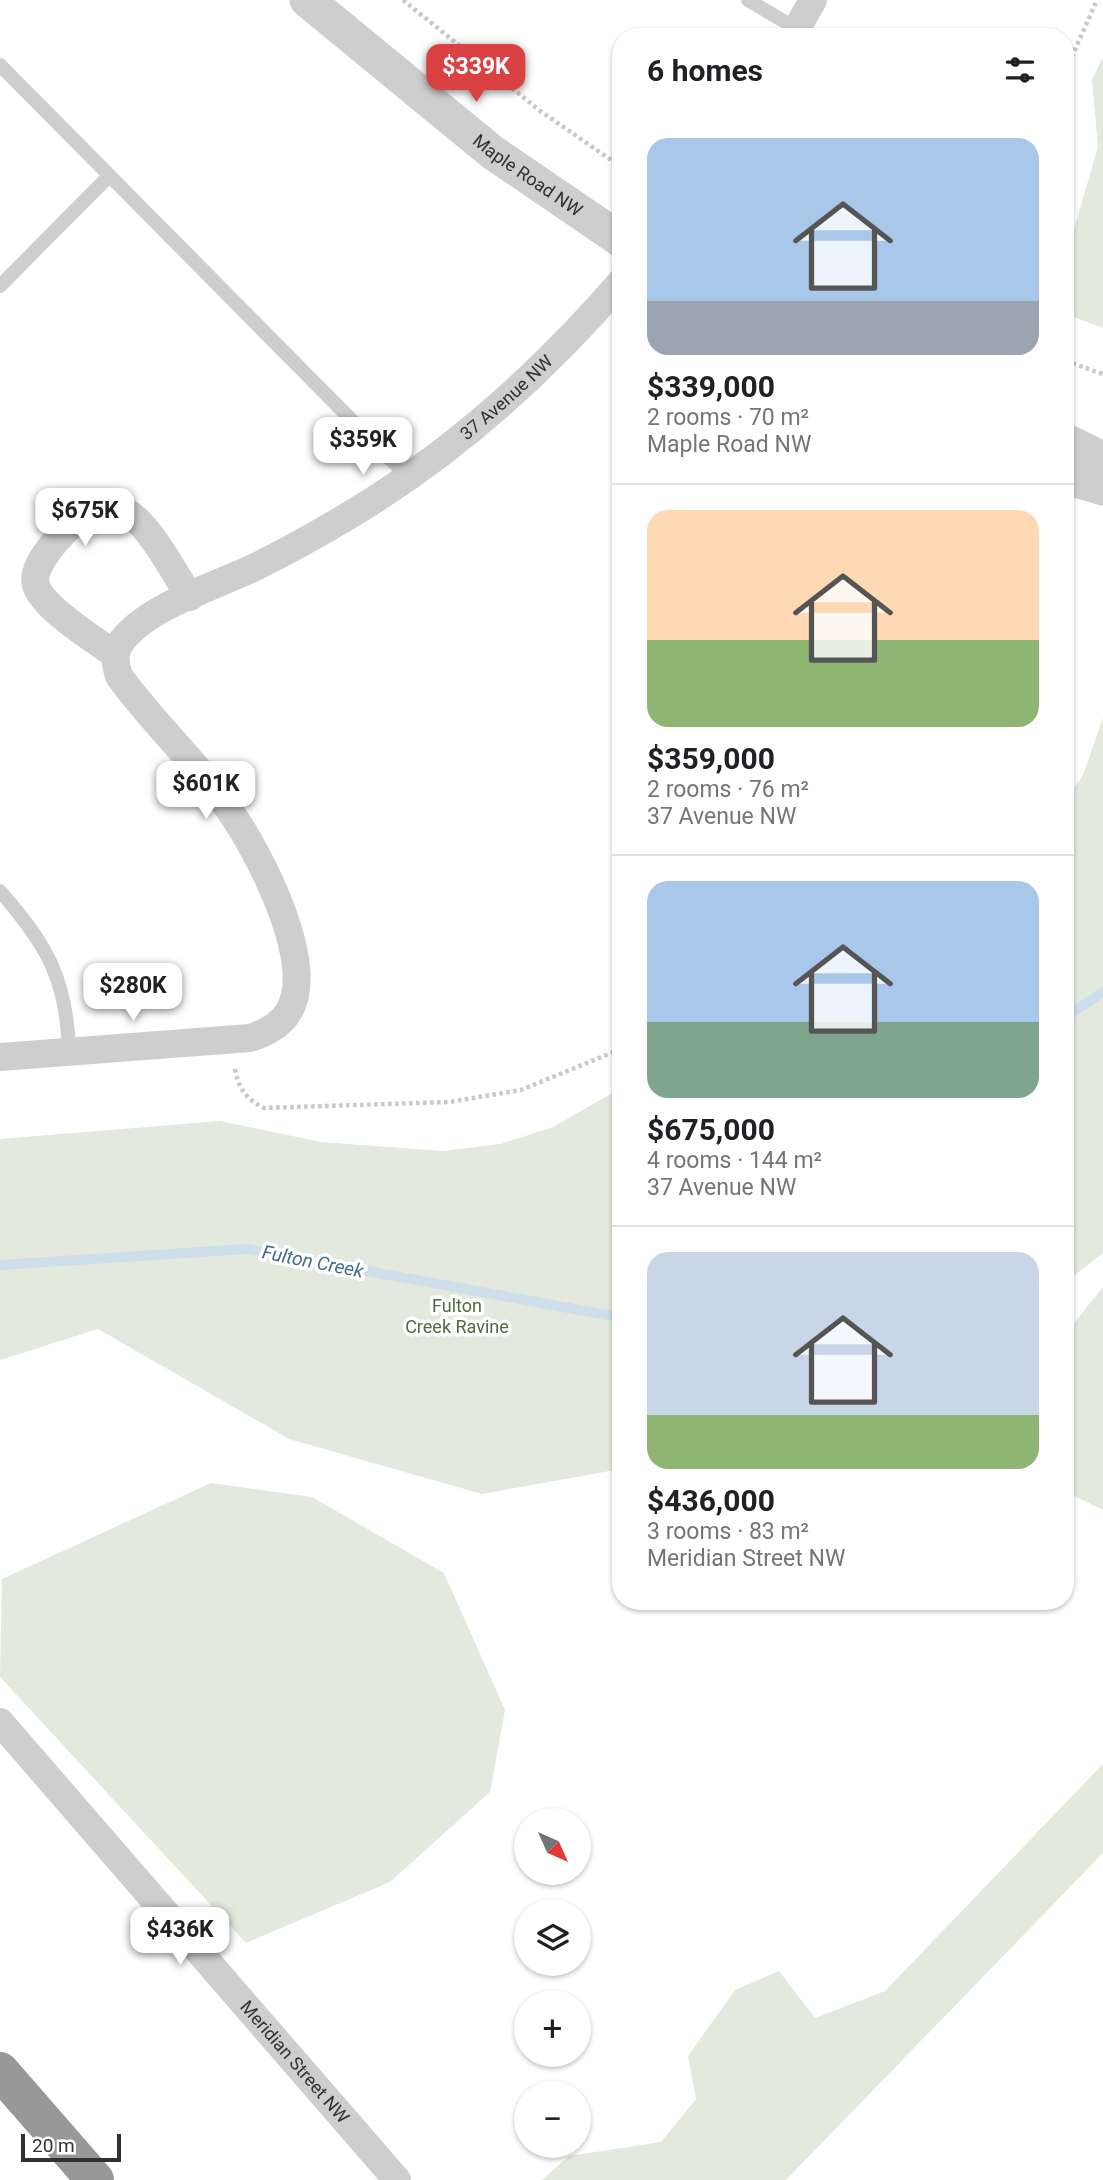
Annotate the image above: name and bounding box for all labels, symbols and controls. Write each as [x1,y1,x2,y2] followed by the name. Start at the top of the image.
[427,44,525,104] pin: $339K
[1001,51,1039,89] icon: filters
[442,53,510,80] text: $339K
[647,53,763,88] text: 6 homes
[469,130,587,221] street label: Maple Road NW
[780,183,906,309] icon: home
[456,350,557,444] street label: 37 Avenue NW
[647,369,775,404] text: $339,000
[647,404,809,431] text: 2 rooms · 70 m²
[314,418,412,477] pin: $359K
[329,426,397,453] text: $359K
[647,431,811,458] text: Maple Road NW
[36,489,134,548] pin: $675K
[51,497,119,524] text: $675K
[780,555,906,681] icon: home
[647,741,775,776] text: $359,000
[157,762,255,821] pin: $601K
[172,770,240,797] text: $601K
[647,776,809,803] text: 2 rooms · 76 m²
[647,803,796,830] text: 37 Avenue NW
[780,926,906,1052] icon: home
[84,964,182,1023] pin: $280K
[99,972,167,999] text: $280K
[647,1112,775,1147] text: $675,000
[647,1147,822,1174] text: 4 rooms · 144 m²
[647,1174,796,1201] text: 37 Avenue NW
[260,1240,366,1283] water label: Fulton Creek
[405,1295,509,1337] park label: Fulton Creek Ravine
[780,1297,906,1423] icon: home
[647,1483,775,1518] text: $436,000
[647,1518,809,1545] text: 3 rooms · 83 m²
[647,1545,845,1572] text: Meridian Street NW
[514,1808,592,1885] north arrow
[514,1808,591,2158] map controls
[514,1899,591,1976] button: layers
[131,1908,229,1967] pin: $436K
[146,1916,214,1943] text: $436K
[514,1990,591,2067] button: +
[236,1996,354,2127] street label: Meridian Street NW
[514,2081,591,2158] button: −
[21,2131,121,2163] scale bar
[32,2134,75,2157] text: 20 m

